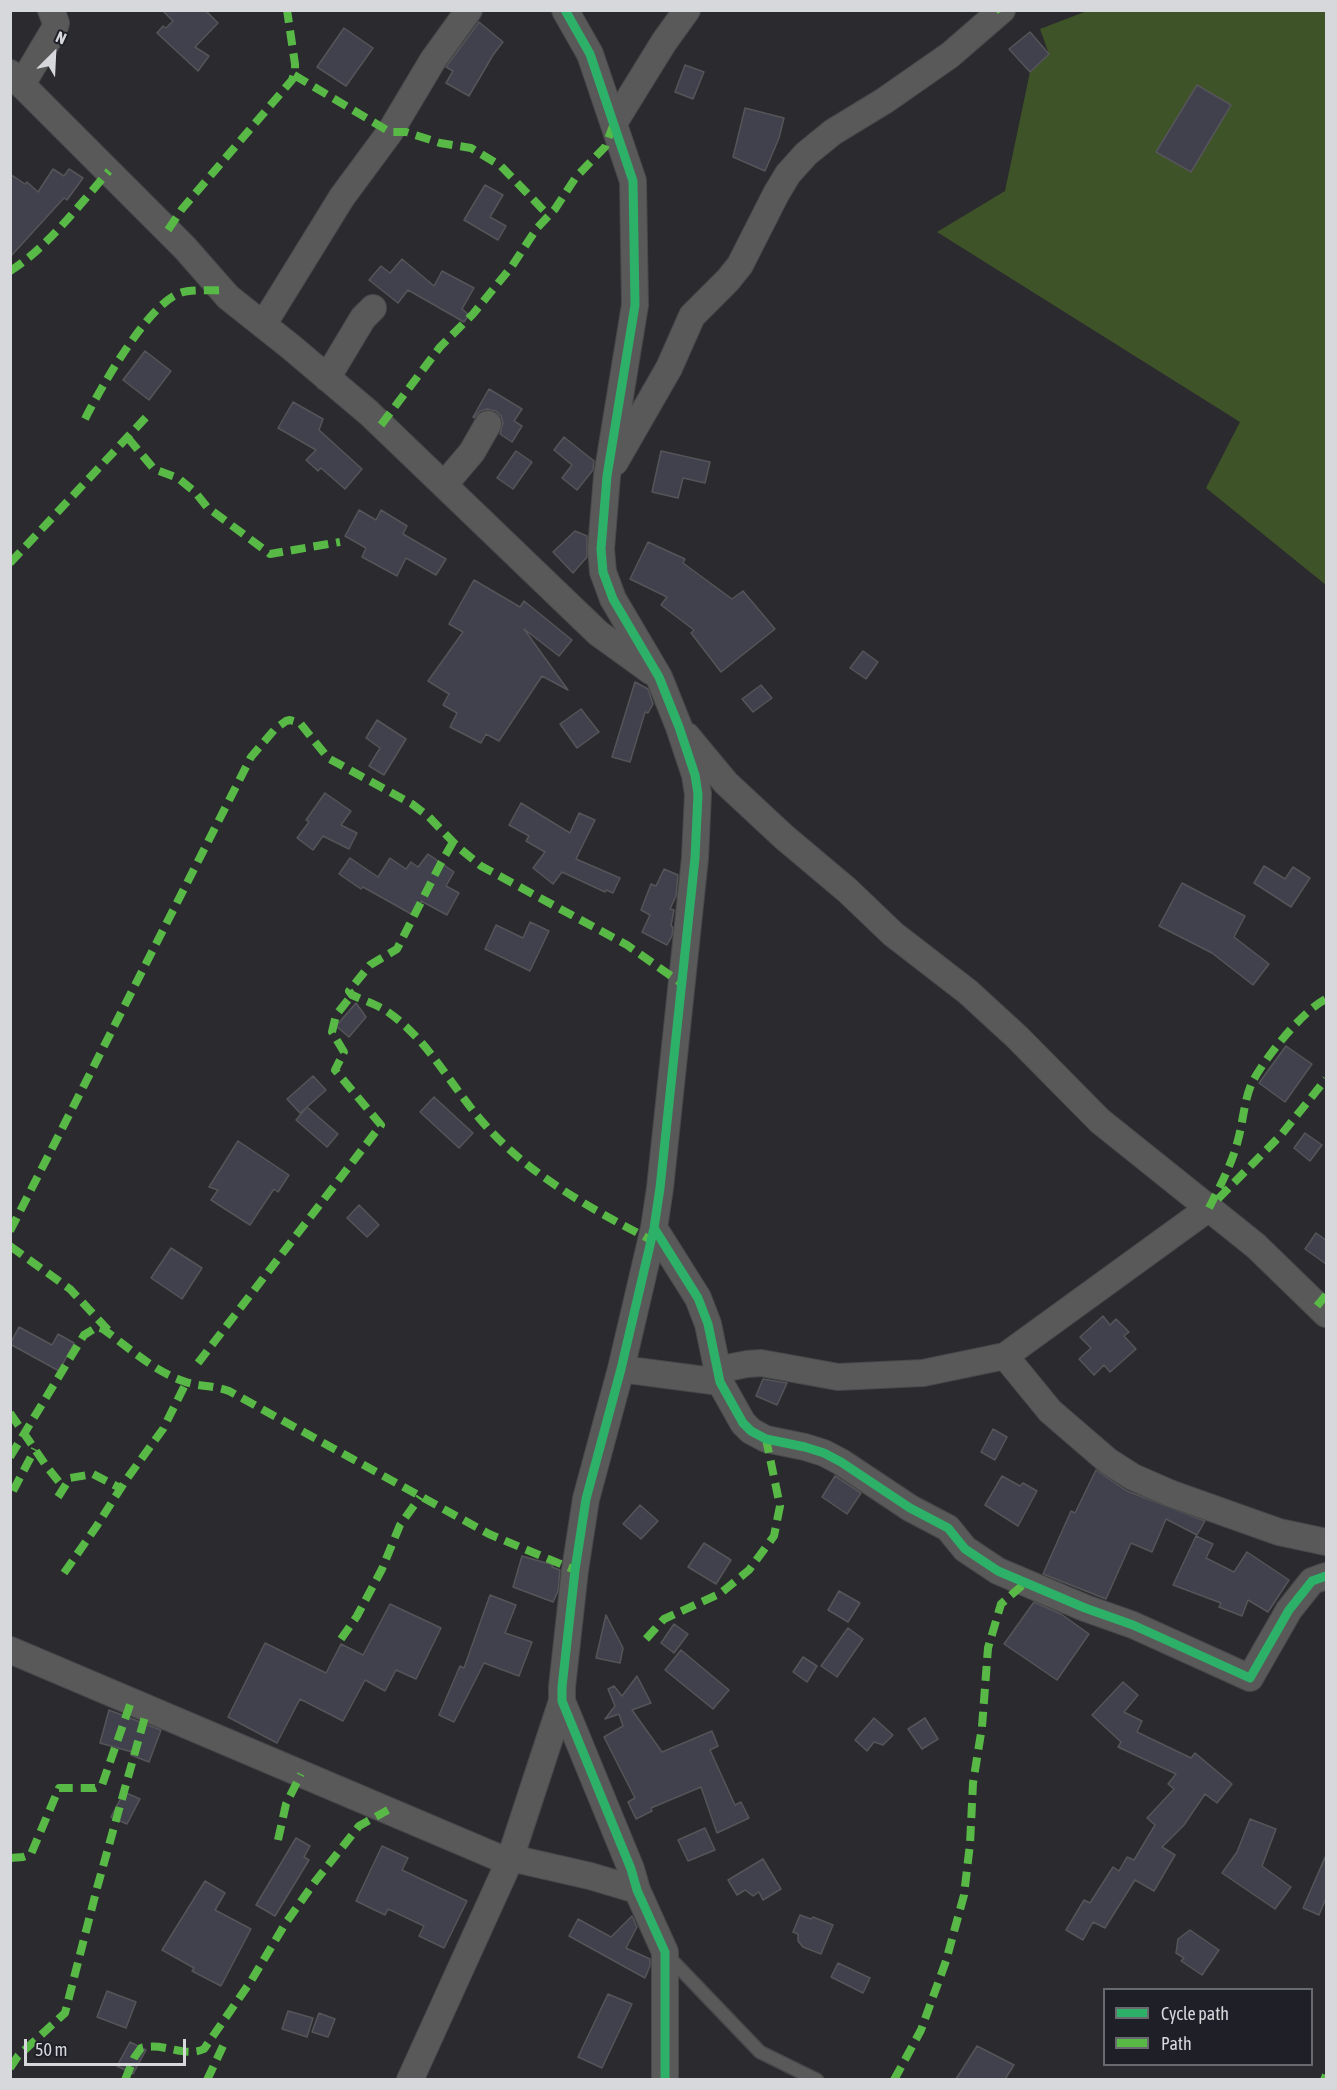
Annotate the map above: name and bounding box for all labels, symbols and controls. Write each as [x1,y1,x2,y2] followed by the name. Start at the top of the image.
[24,24,84,84] north arrow
[53,27,69,48] text: N
[1103,1988,1313,2066] legend
[1161,2003,1229,2024] text: Cycle path
[27,2027,189,2065] scale bar
[1161,2033,1192,2054] text: Path
[35,2039,67,2060] text: 50 m

